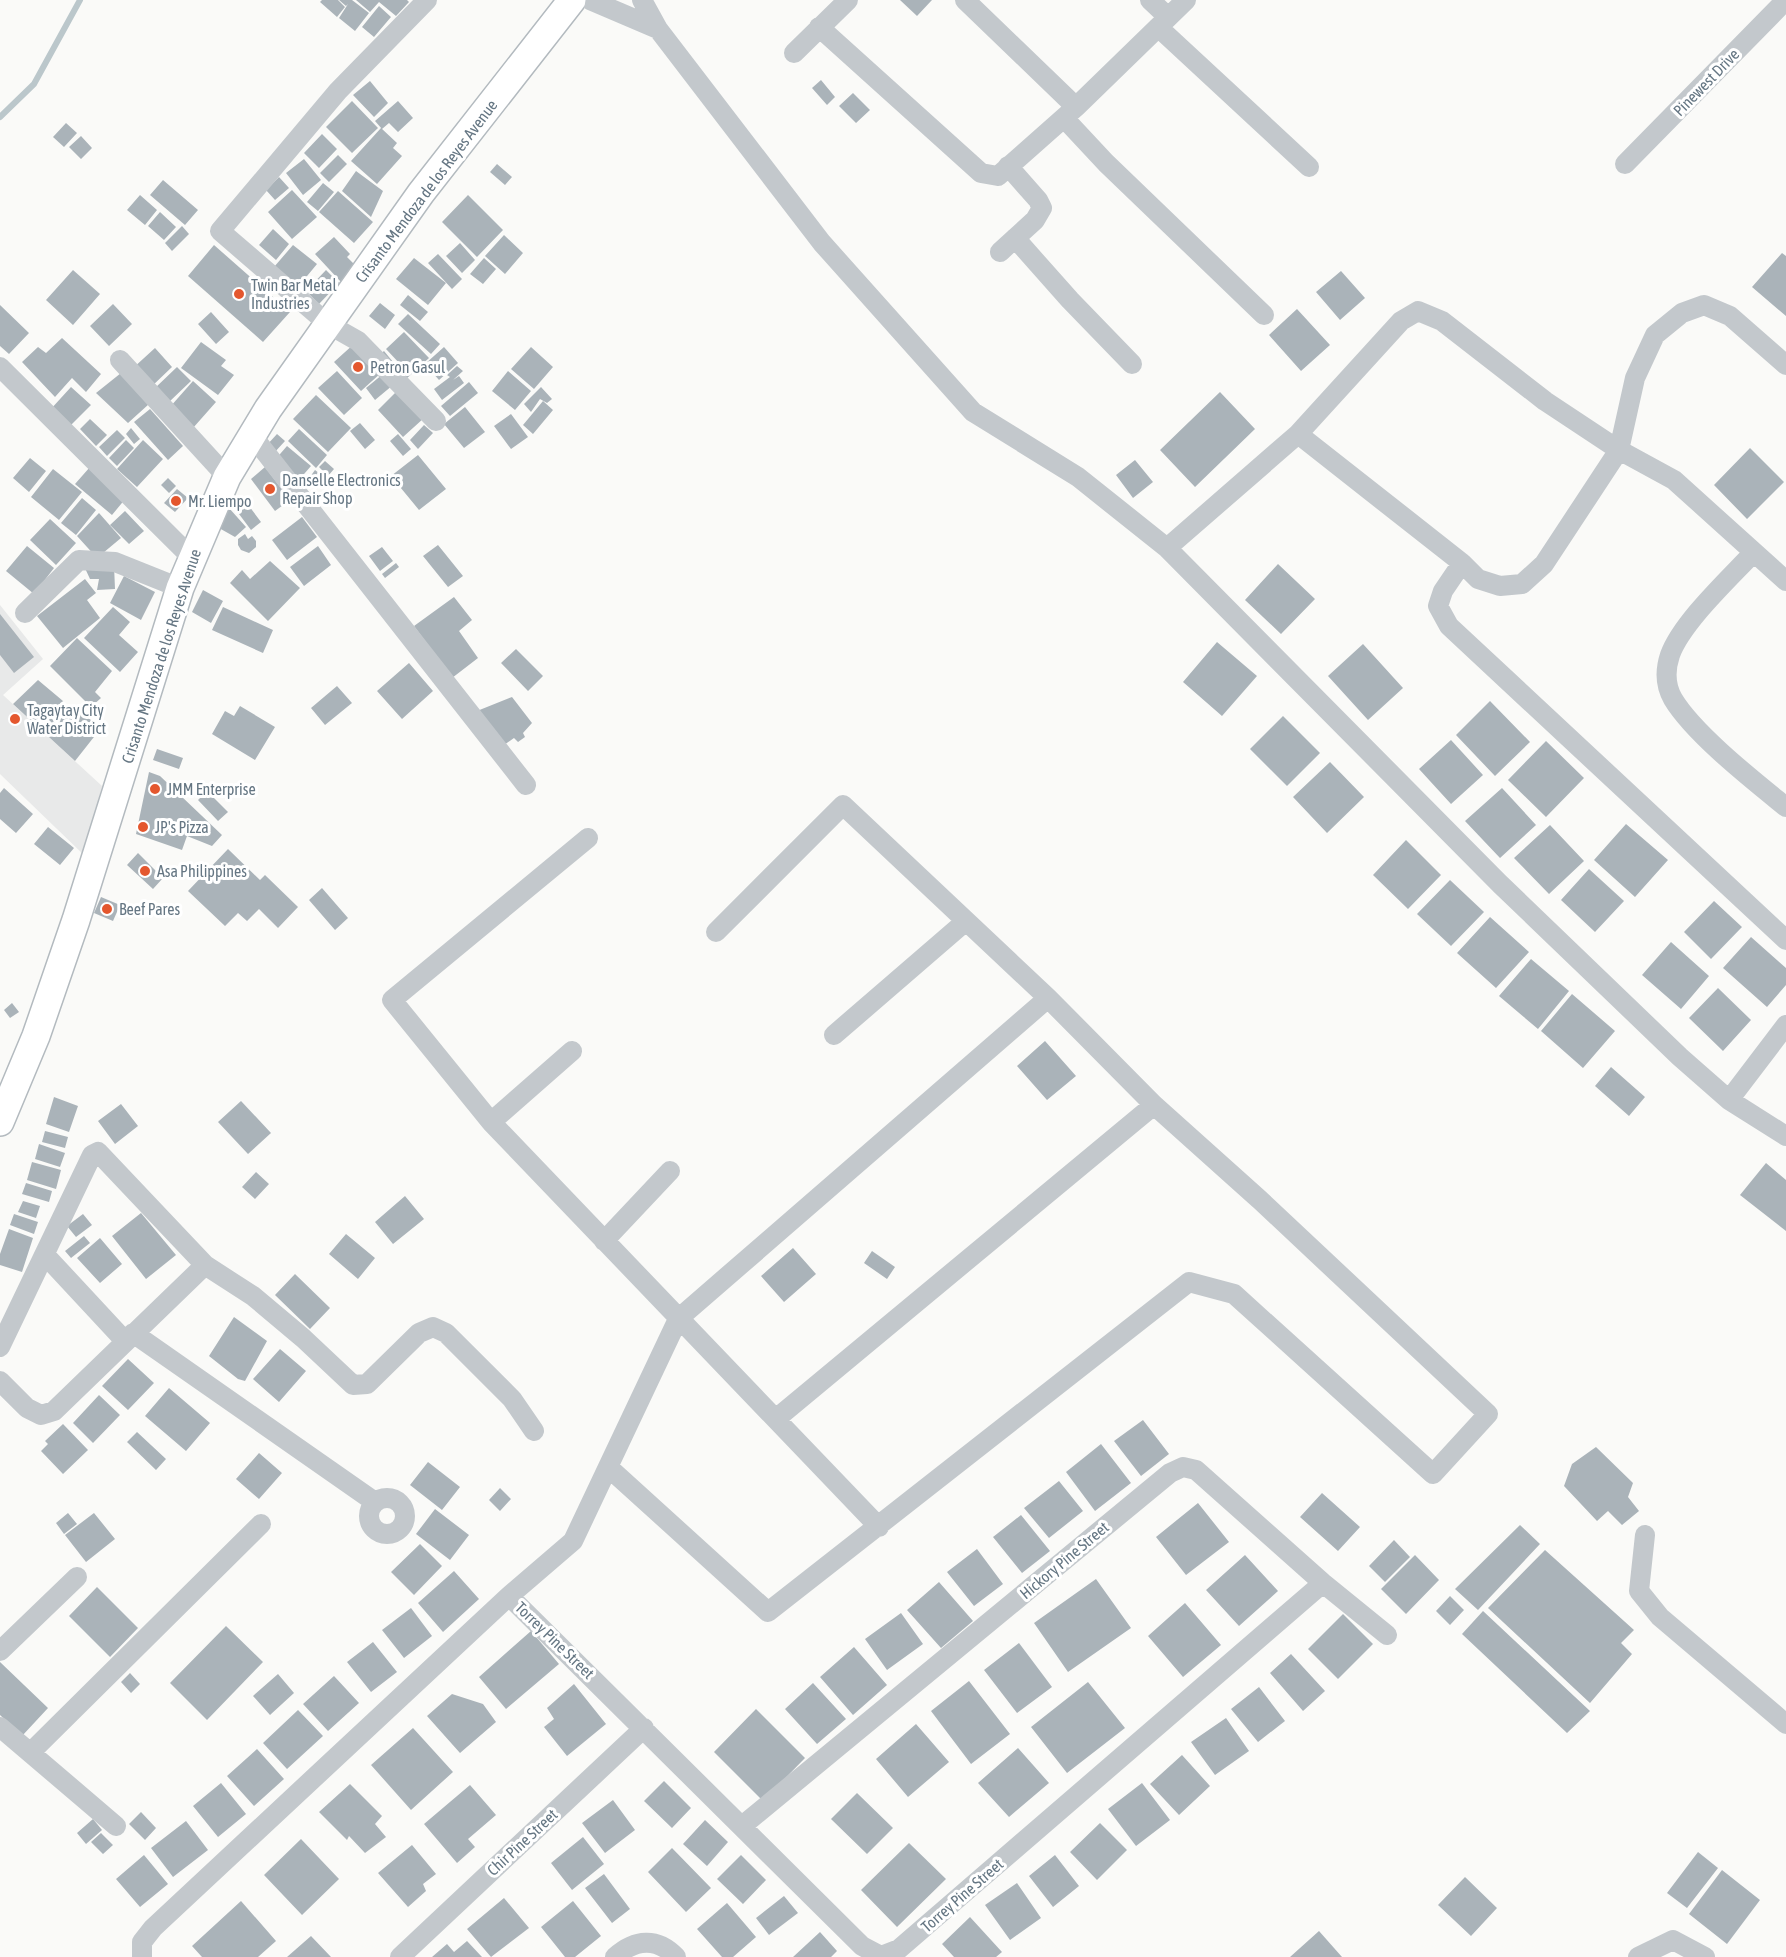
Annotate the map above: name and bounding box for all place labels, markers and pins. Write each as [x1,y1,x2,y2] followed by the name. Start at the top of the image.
[251,276,338,312] place label: Twin Bar Metal Industries
[232,287,246,301] marker: Twin Bar Metal Industries
[370,358,446,376] place label: Petron Gasul
[351,360,365,374] marker: Petron Gasul
[282,471,401,508] place label: Danselle Electronics Repair Shop
[263,482,277,496] marker: Danselle Electronics Repair Shop
[188,492,252,511] place label: Mr. Liempo
[169,494,183,508] marker: Mr. Liempo
[27,701,106,737] place label: Tagaytay City Water District
[8,712,22,726] marker: Tagaytay City Water District
[167,780,256,799] place label: JMM Enterprise
[148,782,162,796] marker: JMM Enterprise
[155,818,209,836] place label: JP's Pizza
[136,820,150,834] marker: JP's Pizza
[157,862,247,881] place label: Asa Philippines
[138,864,152,878] marker: Asa Philippines
[119,900,181,918] place label: Beef Pares
[100,902,114,916] marker: Beef Pares

